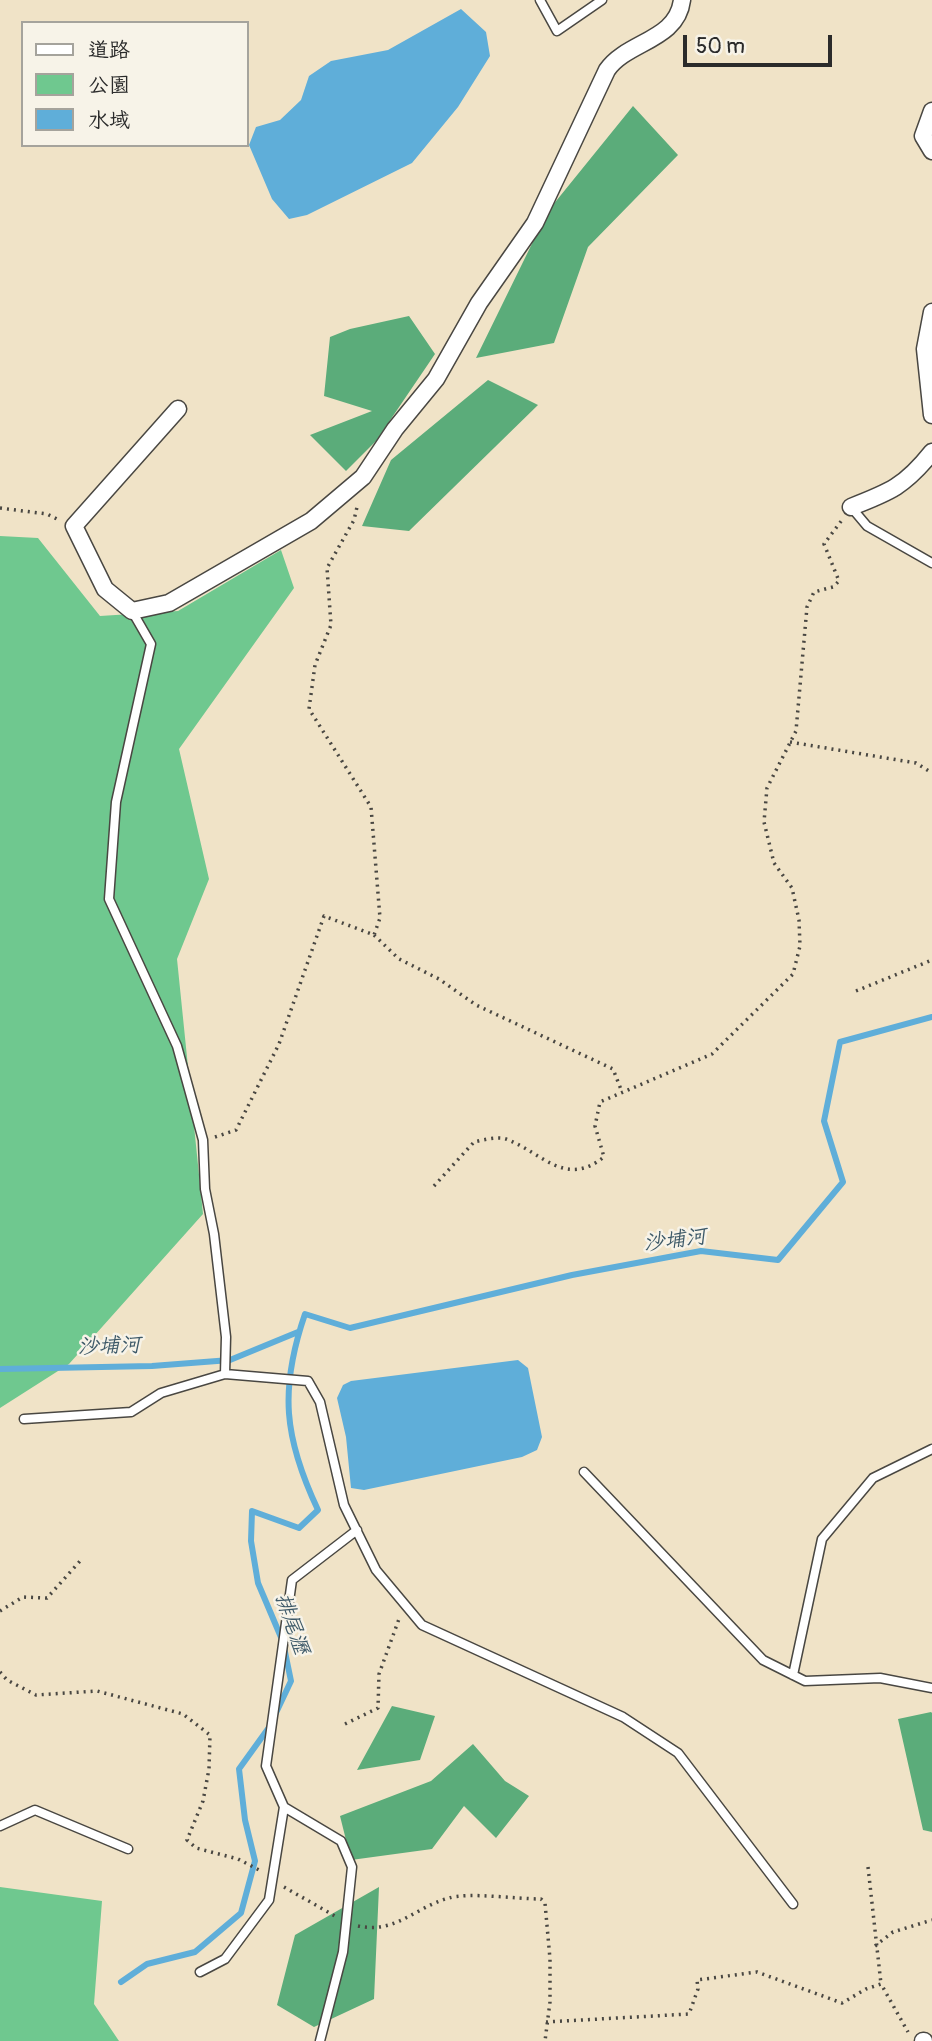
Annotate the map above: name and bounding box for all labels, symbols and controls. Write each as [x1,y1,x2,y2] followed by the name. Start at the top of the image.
[21,21,248,147] legend
[687,21,836,65] scale bar
[696,33,745,60] text: 50 m
[88,37,130,64] text: 道路
[88,72,130,99] text: 公園
[88,107,130,134] text: 水域
[642,1225,708,1257] water label: 沙埔河
[77,1333,141,1361] water label: 沙埔河
[269,1590,313,1658] water label: 排尾瀝

